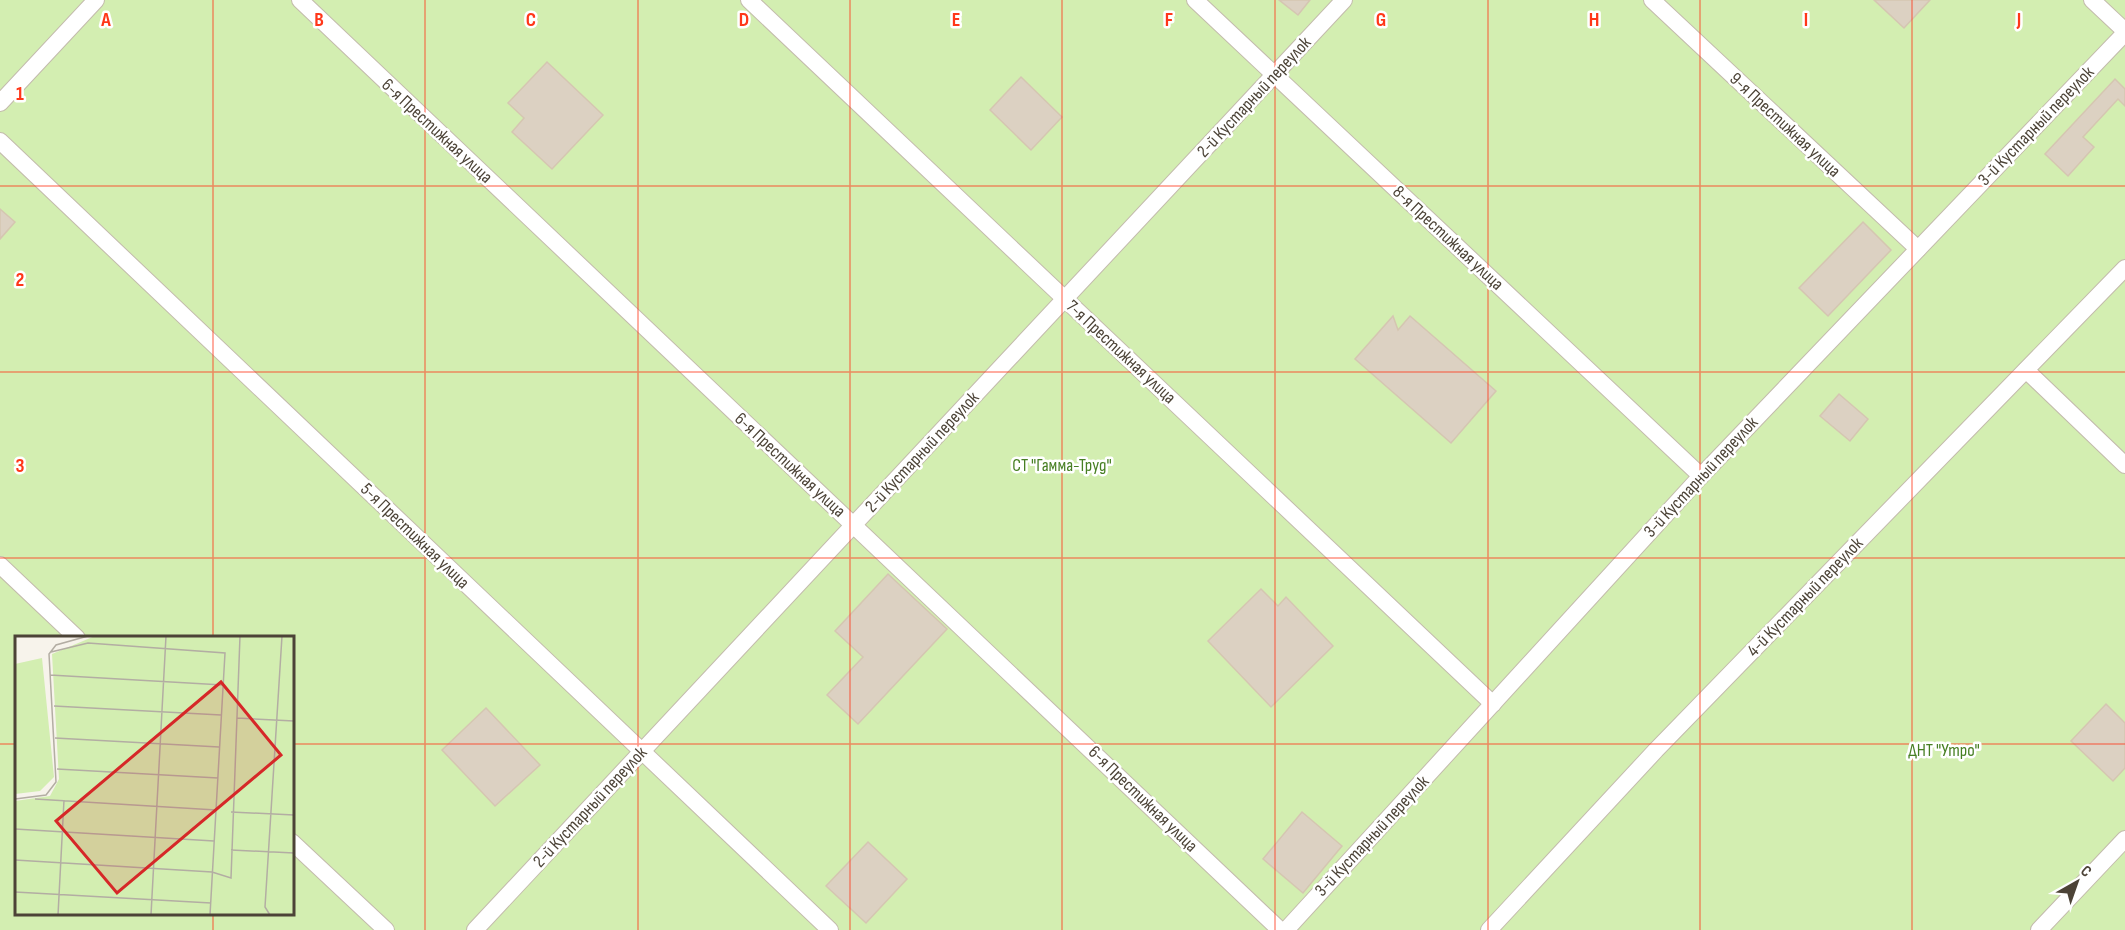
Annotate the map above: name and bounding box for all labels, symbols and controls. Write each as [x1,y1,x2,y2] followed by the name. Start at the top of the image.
[100,8,111,32] text: A
[314,8,324,32] text: B
[526,8,536,32] text: C
[739,8,749,32] text: D
[952,8,960,32] text: E
[1165,8,1173,32] text: F
[1376,8,1386,32] text: G
[1589,8,1599,32] text: H
[1804,8,1808,32] text: I
[2016,8,2021,32] text: J
[1193,32,1315,162] street label: 2-й Кустарный переулок
[1974,62,2098,190] street label: 3-й Кустарный переулок
[1725,68,1845,182] street label: 9-я Престижная улица
[377,74,497,188] street label: 6-я Престижная улица
[16,82,24,106] text: 1
[1388,181,1508,295] street label: 8-я Престижная улица
[16,268,24,292] text: 2
[1062,296,1180,408] street label: 7-я Престижная улица
[861,387,983,517] street label: 2-й Кустарный переулок
[730,408,850,522] street label: 6-я Престижная улица
[1640,412,1762,542] street label: 3-й Кустарный переулок
[16,454,25,478] text: 3
[1012,455,1112,476] park label: СТ "Гамма-Труд"
[356,479,474,593] street label: 5-я Престижная улица
[1743,533,1867,661] street label: 4-й Кустарный переулок
[15,636,294,915] inset map
[1908,740,1980,761] park label: ДНТ "Утро"
[529,742,651,872] street label: 2-й Кустарный переулок
[1084,742,1202,856] street label: 6-я Престижная улица
[1311,771,1433,901] street label: 3-й Кустарный переулок
[2047,852,2107,912] north arrow
[2076,862,2095,882] text: С

